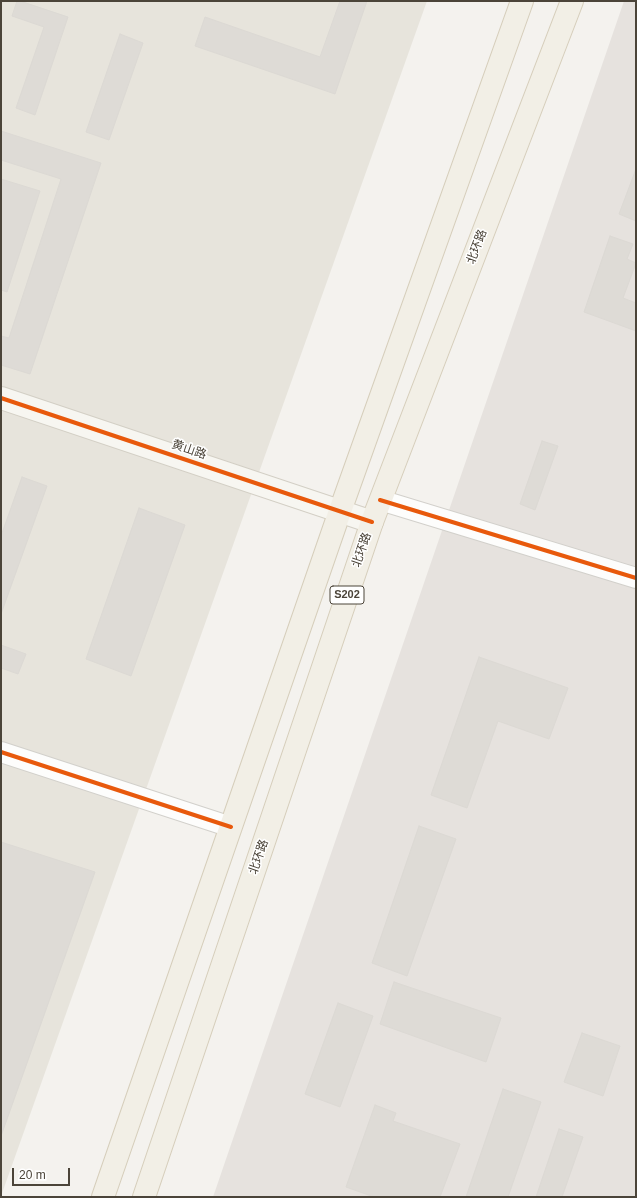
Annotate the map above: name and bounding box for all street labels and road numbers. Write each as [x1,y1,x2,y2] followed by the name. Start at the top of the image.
[464,228,490,266] street label: 北环路
[170,437,208,463] street label: 黄山路
[349,531,375,569] street label: 北环路
[330,586,364,604] road number: S202
[246,838,272,876] street label: 北环路

